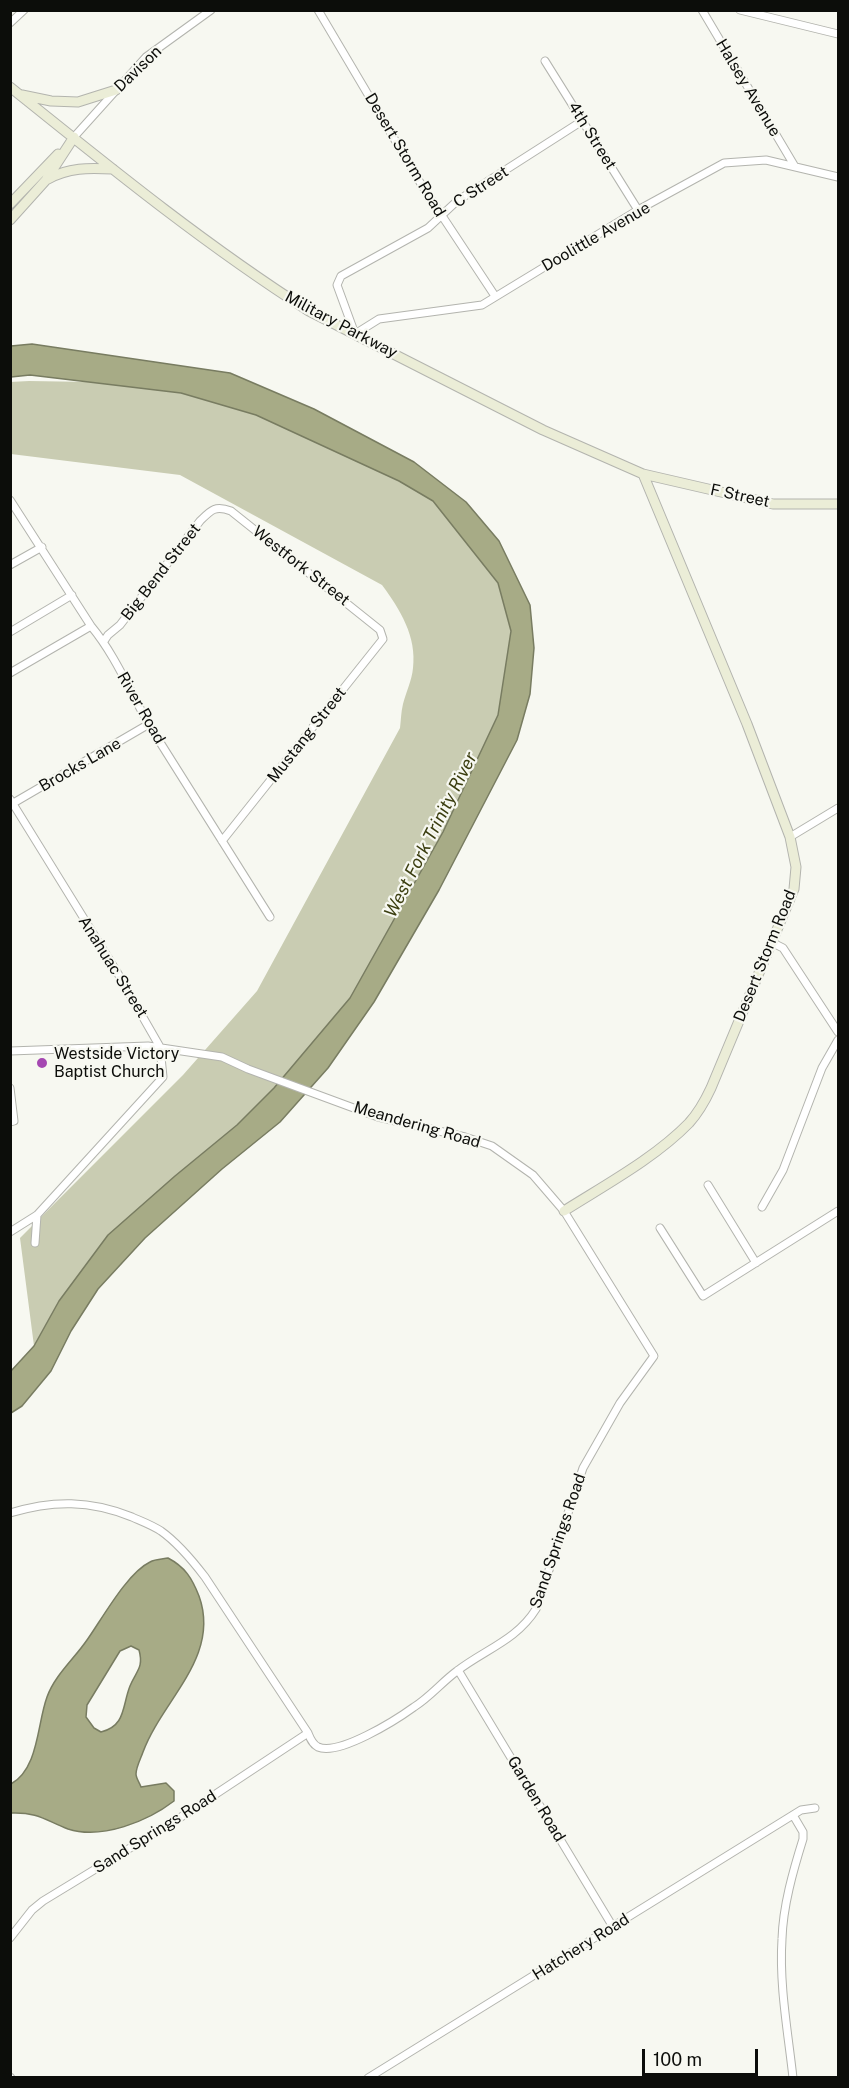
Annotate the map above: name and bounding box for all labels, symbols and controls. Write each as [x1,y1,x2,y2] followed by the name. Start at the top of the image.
[711,36,785,140] street label: Halsey Avenue
[110,42,166,96] street label: Davison
[361,90,449,220] street label: Desert Storm Road
[564,99,620,173] street label: 4th Street
[450,162,512,212] street label: C Street
[538,198,654,276] street label: Doolittle Avenue
[281,287,401,363] street label: Military Parkway
[709,480,771,512] street label: F Street
[117,520,205,624] street label: Big Bend Street
[249,522,353,610] street label: Westfork Street
[113,669,169,747] street label: River Road
[264,683,350,787] street label: Mustang Street
[36,734,124,796] street label: Brocks Lane
[380,749,482,921] water label: West Fork Trinity River
[730,887,800,1025] street label: Desert Storm Road
[74,913,152,1021] street label: Anahuac Street
[54,1044,179,1082] place label: Westside Victory Baptist Church
[35,1056,49,1070] marker: Westside Victory Baptist Church
[351,1098,483,1152] street label: Meandering Road
[526,1471,590,1611] street label: Sand Springs Road
[503,1753,569,1845] street label: Garden Road
[90,1786,220,1878] street label: Sand Springs Road
[529,1910,633,1984] street label: Hatchery Road
[645,2037,760,2075] scale bar
[653,2049,702,2070] text: 100 m

